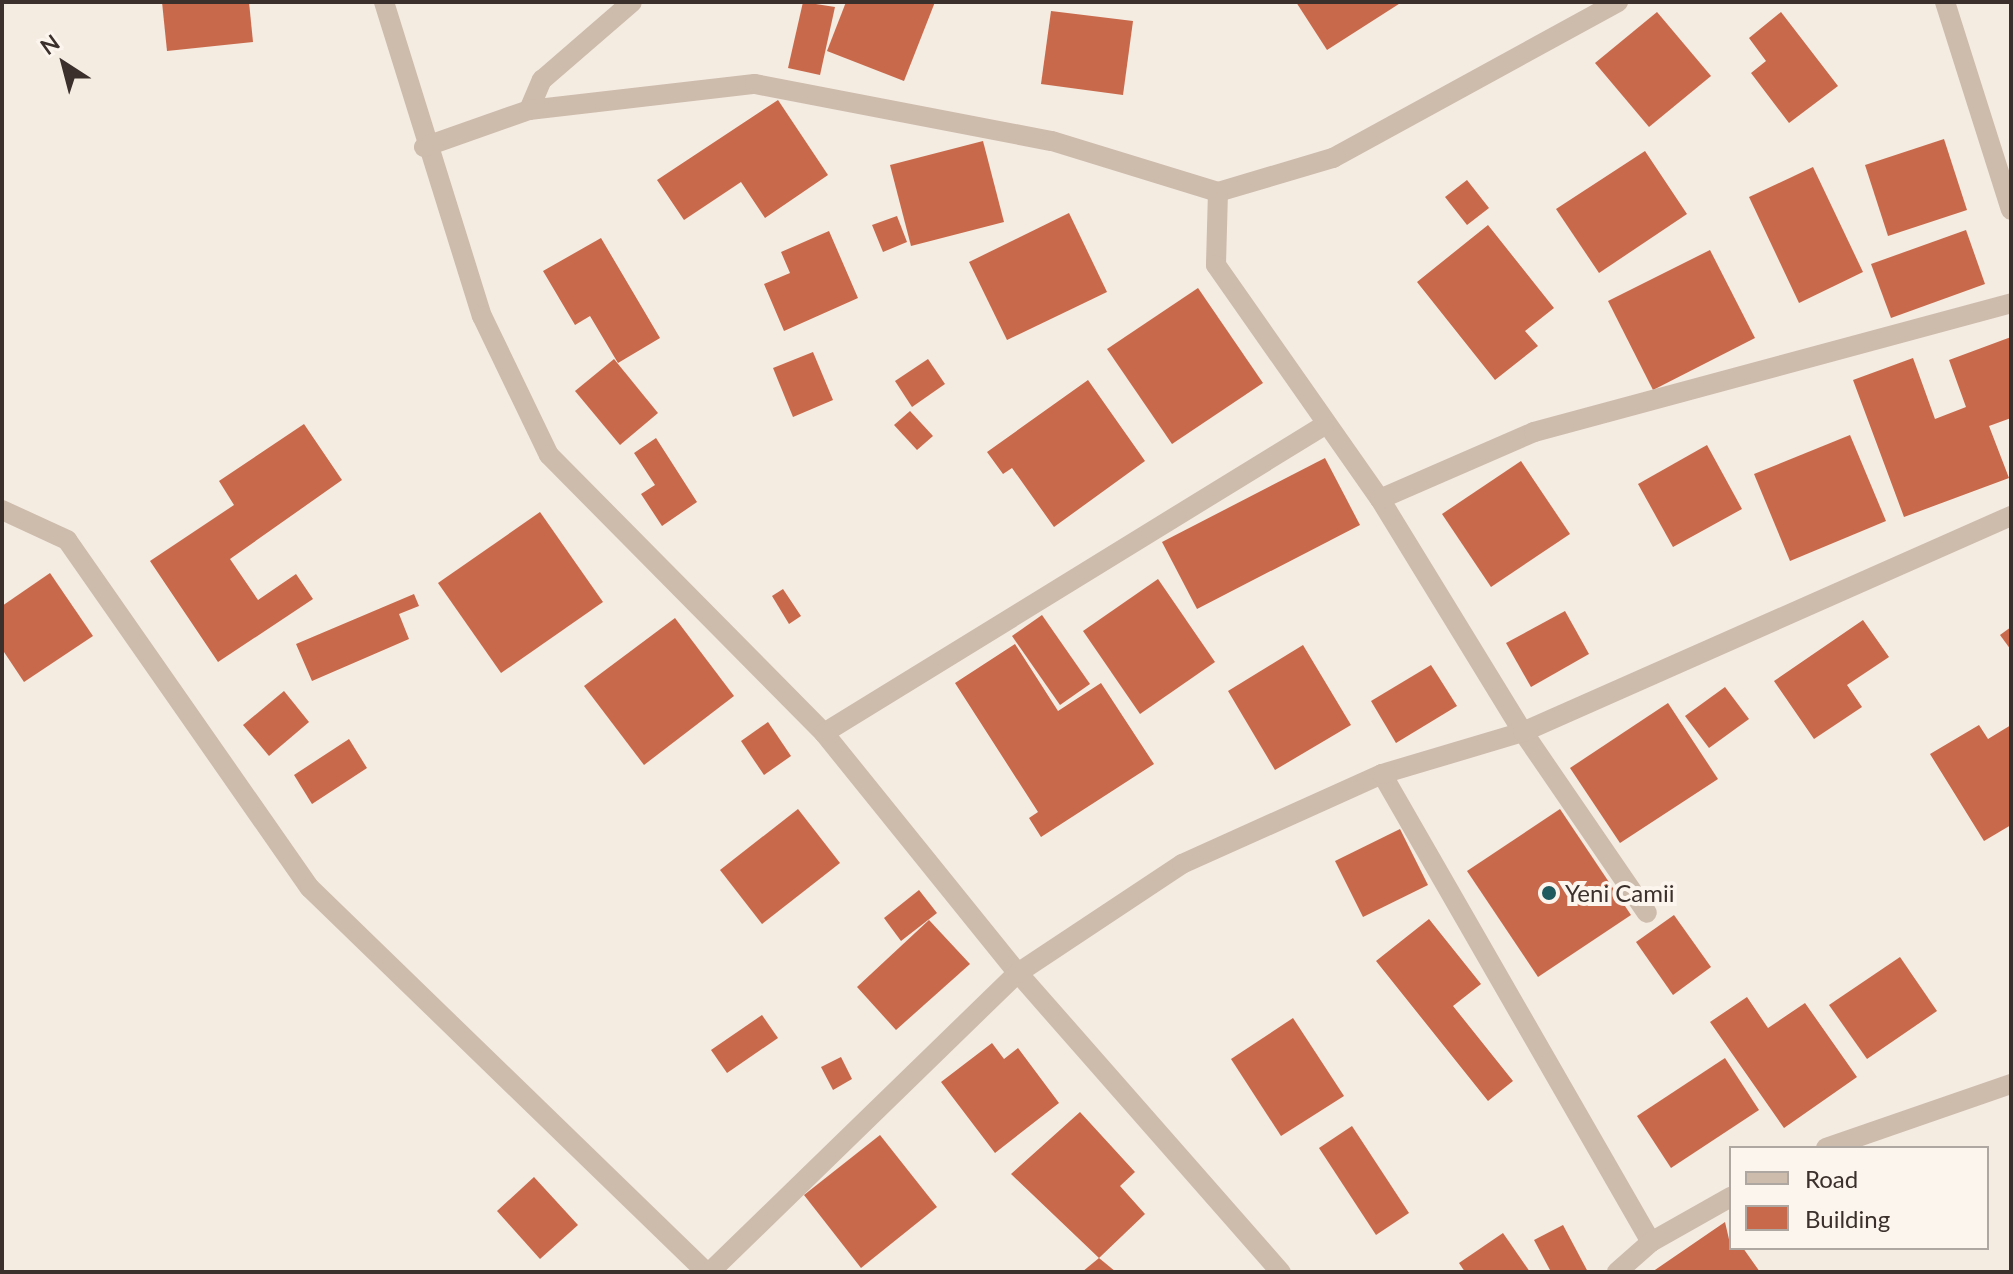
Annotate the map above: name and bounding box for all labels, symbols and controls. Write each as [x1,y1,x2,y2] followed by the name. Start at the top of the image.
[24,24,104,104] north arrow
[35,28,64,60] text: N
[1565,879,1675,907] place label: Yeni Camii
[1540,884,1558,902] marker: Yeni Camii
[1729,1146,1989,1250] legend
[1805,1164,1858,1193] text: Road
[1805,1204,1890,1233] text: Building

